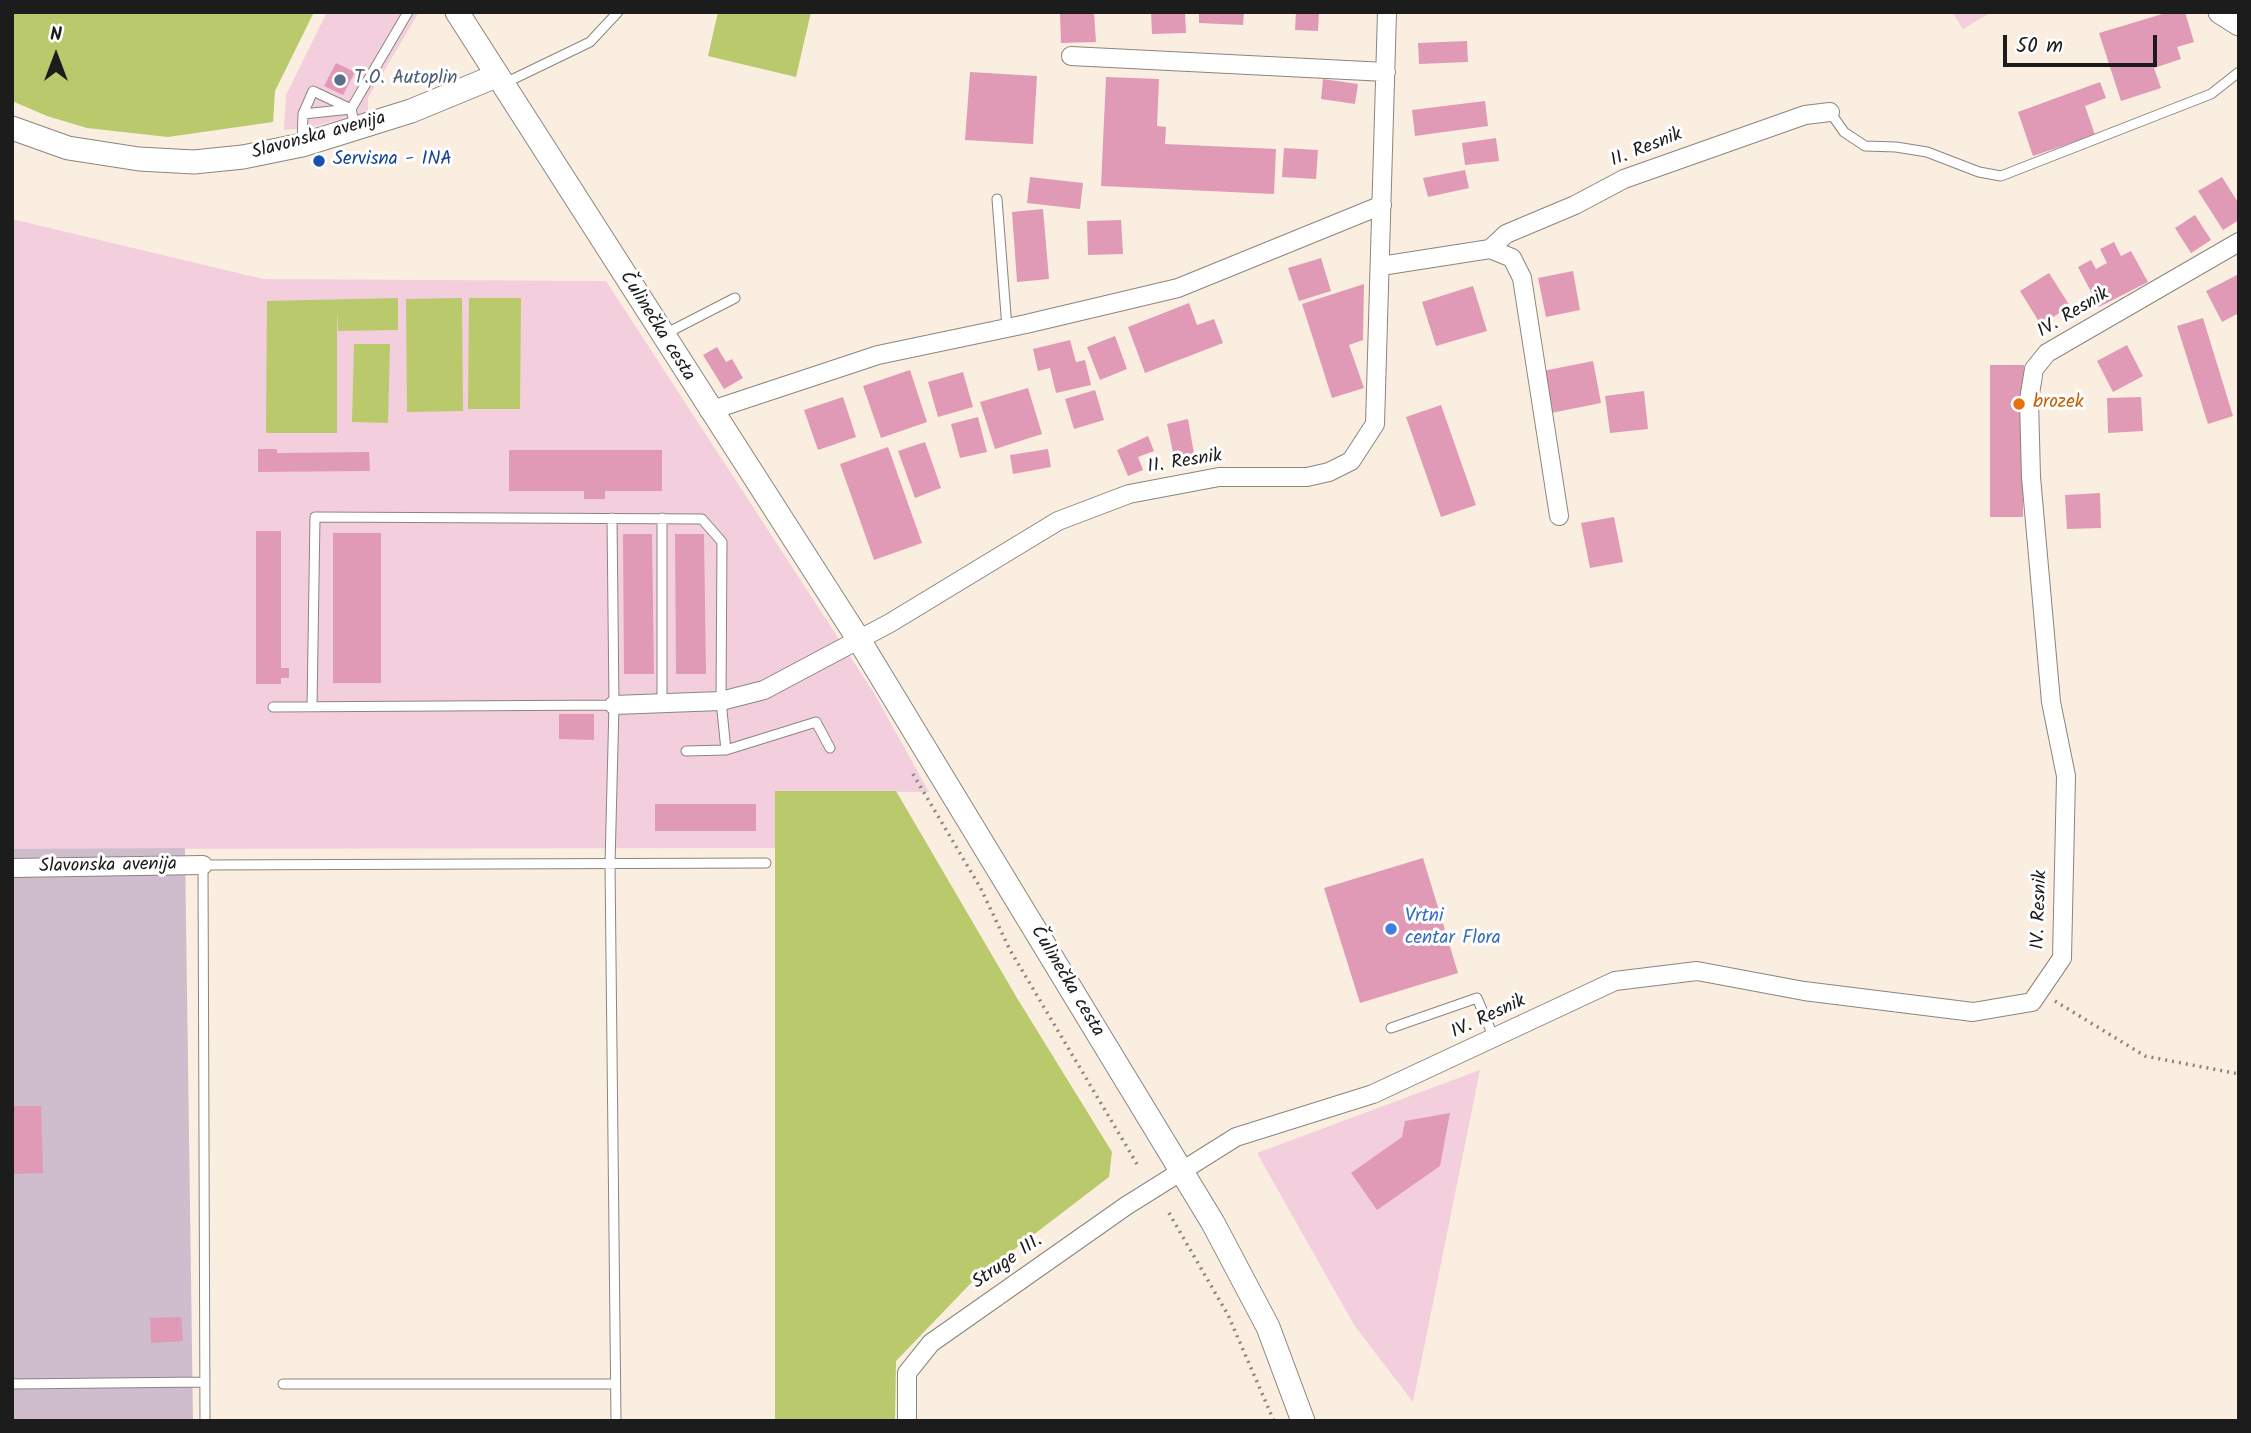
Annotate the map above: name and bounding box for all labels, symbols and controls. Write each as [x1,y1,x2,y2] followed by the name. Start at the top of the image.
[50,20,62,50] text: N
[21,21,91,91] north arrow
[2006,21,2160,65] scale bar
[2016,30,2063,63] text: 50 m
[354,69,457,91] place label: T.O. Autoplin
[332,72,348,88] marker: T.O. Autoplin
[249,108,389,166] street label: Slavonska avenija
[1608,124,1686,174] street label: II. Resnik
[333,150,452,172] place label: Servisna - INA
[311,153,327,169] marker: Servisna - INA
[613,268,699,386] street label: Čulinečka cesta
[2034,284,2114,344] street label: IV. Resnik
[2033,393,2084,415] place label: brozek
[2011,396,2027,412] marker: brozek
[1146,446,1224,480] street label: II. Resnik
[39,854,177,880] street label: Slavonska avenija
[2028,870,2054,950] street label: IV. Resnik
[1405,907,1501,951] place label: Vrtni centar Flora
[1383,921,1399,937] marker: Vrtni centar Flora
[1024,922,1108,1042] street label: Čulinečka cesta
[1448,991,1530,1045] street label: IV. Resnik
[969,1231,1047,1295] street label: Struge III.

